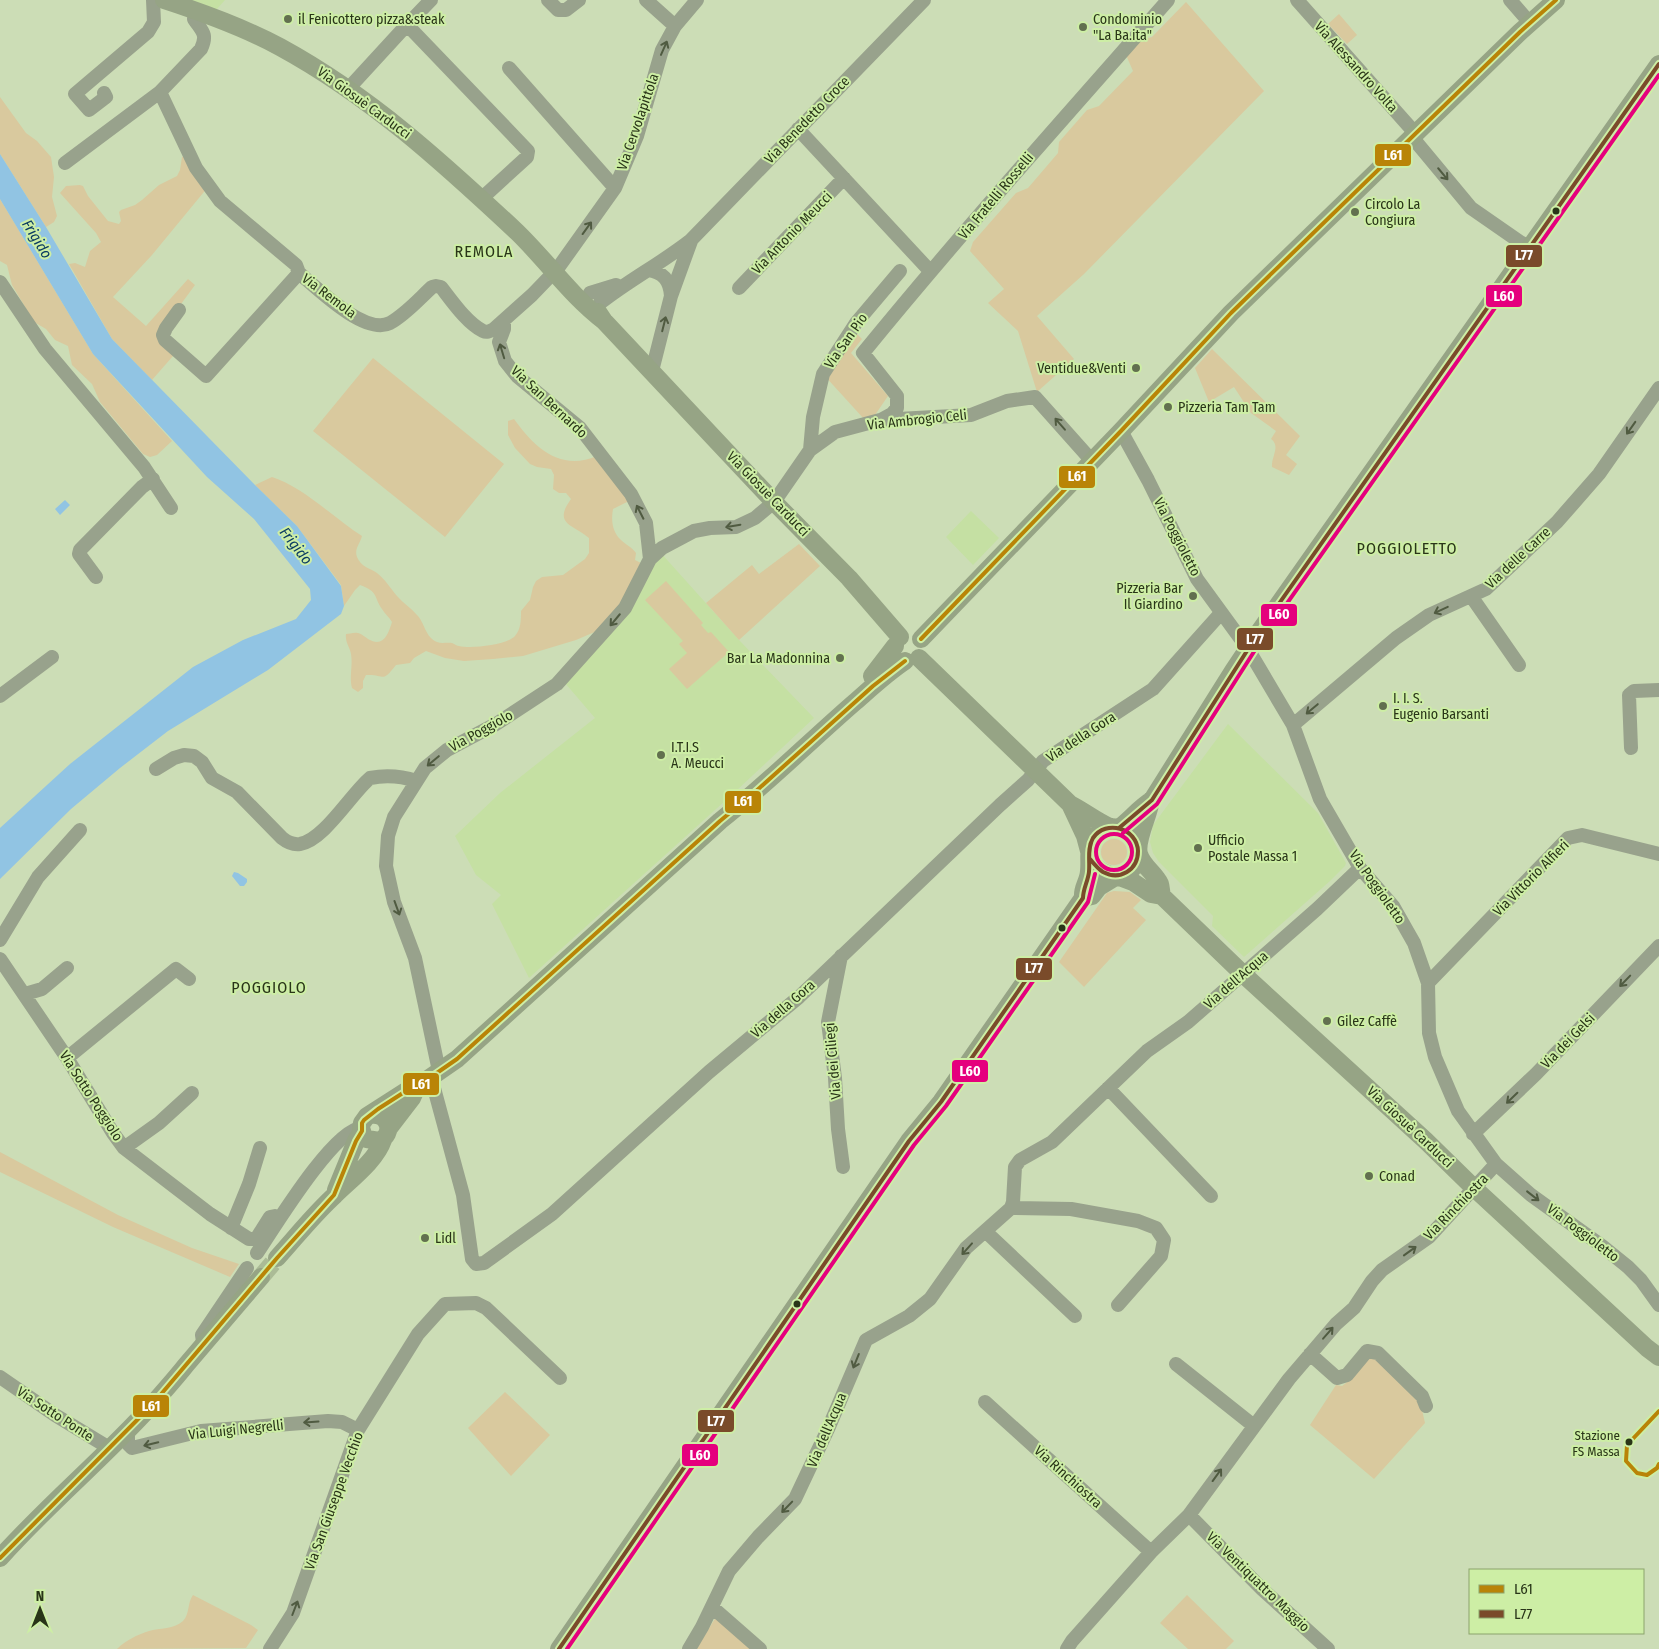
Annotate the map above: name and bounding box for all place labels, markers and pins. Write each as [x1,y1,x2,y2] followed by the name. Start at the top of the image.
[298,11,445,28] place label: il Fenicottero pizza&steak
[1093,11,1162,44] place label: Condominio "La Ba.ita"
[282,13,294,25] marker: il Fenicottero pizza&steak
[1077,21,1089,33] marker: Condominio "La Ba.ita"
[1365,196,1421,229] place label: Circolo La Congiura
[1349,206,1361,218] marker: Circolo La Congiura
[1551,206,1561,216] unlabelled marker
[1037,360,1126,377] place label: Ventidue&Venti
[1130,362,1142,374] marker: Ventidue&Venti
[1178,399,1275,416] place label: Pizzeria Tam Tam
[1162,401,1174,413] marker: Pizzeria Tam Tam
[1116,580,1183,613] place label: Pizzeria Bar Il Giardino
[1187,590,1199,602] marker: Pizzeria Bar Il Giardino
[727,650,830,667] place label: Bar La Madonnina
[834,652,846,664] marker: Bar La Madonnina
[1393,690,1489,723] place label: I. I. S. Eugenio Barsanti
[1377,700,1389,712] marker: I. I. S. Eugenio Barsanti
[671,739,724,772] place label: I.T.I.S A. Meucci
[655,749,667,761] marker: I.T.I.S A. Meucci
[1208,832,1297,865] place label: Ufficio Postale Massa 1
[1192,842,1204,854] marker: Ufficio Postale Massa 1
[1057,923,1067,933] unlabelled marker
[1337,1013,1397,1030] place label: Gilez Caffè
[1321,1015,1333,1027] marker: Gilez Caffè
[1379,1168,1415,1185] place label: Conad
[1363,1170,1375,1182] marker: Conad
[435,1230,456,1247] place label: Lidl
[419,1232,431,1244] marker: Lidl
[792,1299,802,1309] unlabelled marker
[1572,1428,1620,1459] place label: Stazione FS Massa
[1624,1437,1634,1447] marker: Stazione FS Massa

